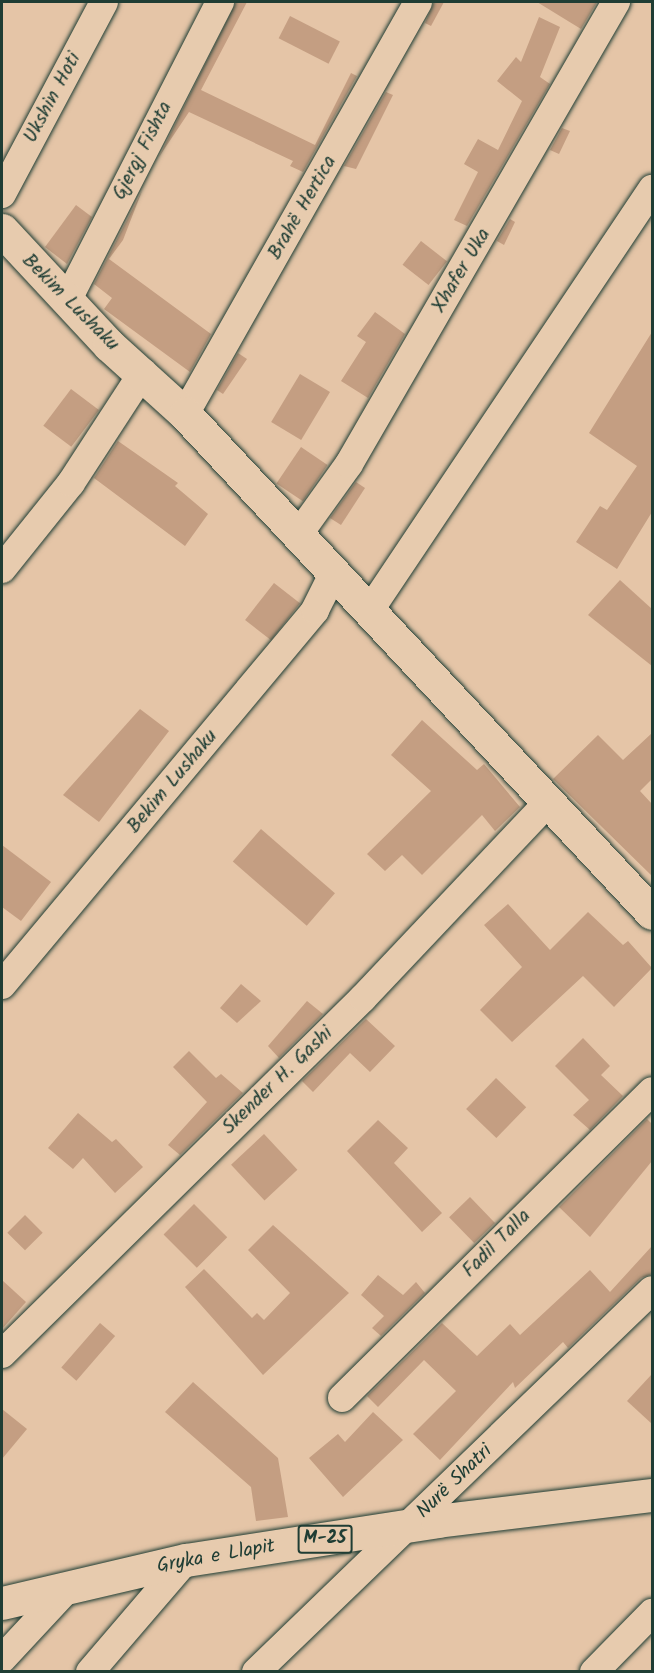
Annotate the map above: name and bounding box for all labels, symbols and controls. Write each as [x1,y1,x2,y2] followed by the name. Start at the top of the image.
[19,49,87,147] street label: Ukshin Hoti
[108,98,178,204] street label: Gjergj Fishta
[264,152,342,264] street label: Brahë Hertica
[427,224,497,318] street label: Xhafer Uka
[16,249,124,357] street label: Bekim Lushaku
[123,725,223,839] street label: Bekim Lushaku
[217,1022,339,1140] street label: Skender H. Gashi
[458,1205,536,1283] street label: Fadil Talla
[412,1440,498,1524] street label: Nurë Shatri
[296,1524,354,1554] road number: M-25
[155,1535,277,1579] street label: Gryka e Llapit

